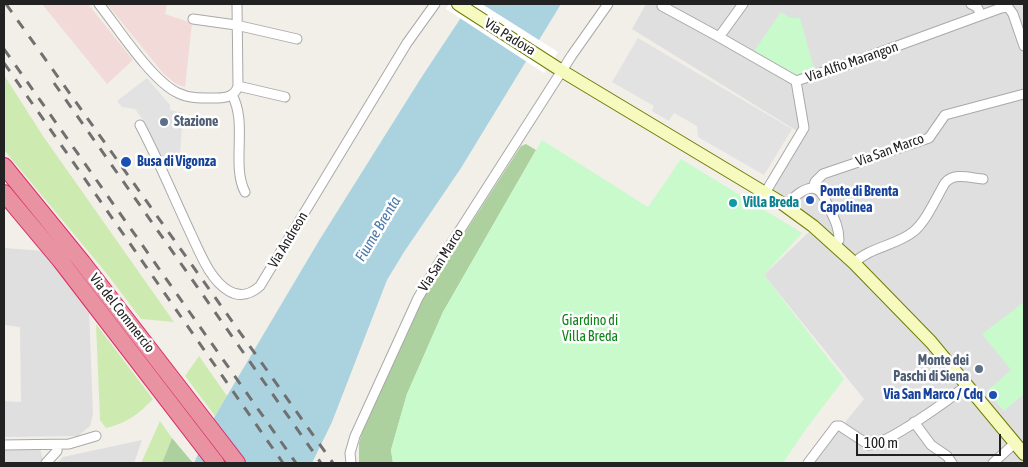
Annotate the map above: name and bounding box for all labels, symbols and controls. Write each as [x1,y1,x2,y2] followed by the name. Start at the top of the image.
[481,15,539,59] street label: Via Padova
[803,38,901,86] street label: Via Alfio Marangon
[174,114,218,130] place label: Stazione
[158,116,170,128] marker: Stazione
[854,130,926,170] street label: Via San Marco
[137,154,216,170] place label: Busa di Vigonza
[119,155,133,169] marker: Busa di Vigonza
[820,184,898,216] place label: Ponte di Brenta Capolinea
[352,193,404,265] water label: Fiume Brenta
[804,194,816,206] marker: Ponte di Brenta Capolinea
[743,195,799,211] place label: Villa Breda
[727,197,739,209] marker: Villa Breda
[265,209,311,271] street label: Via Andreon
[415,225,467,295] street label: Via San Marco
[86,270,158,356] street label: Via del Commercio
[562,313,618,346] park label: Giardino di Villa Breda
[893,353,969,386] place label: Monte dei Paschi di Siena
[973,363,985,375] marker: Monte dei Paschi di Siena
[883,387,983,403] place label: Via San Marco / Cdq
[987,389,999,401] marker: Via San Marco / Cdq
[858,424,1003,456] scale bar
[864,434,898,451] text: 100 m

